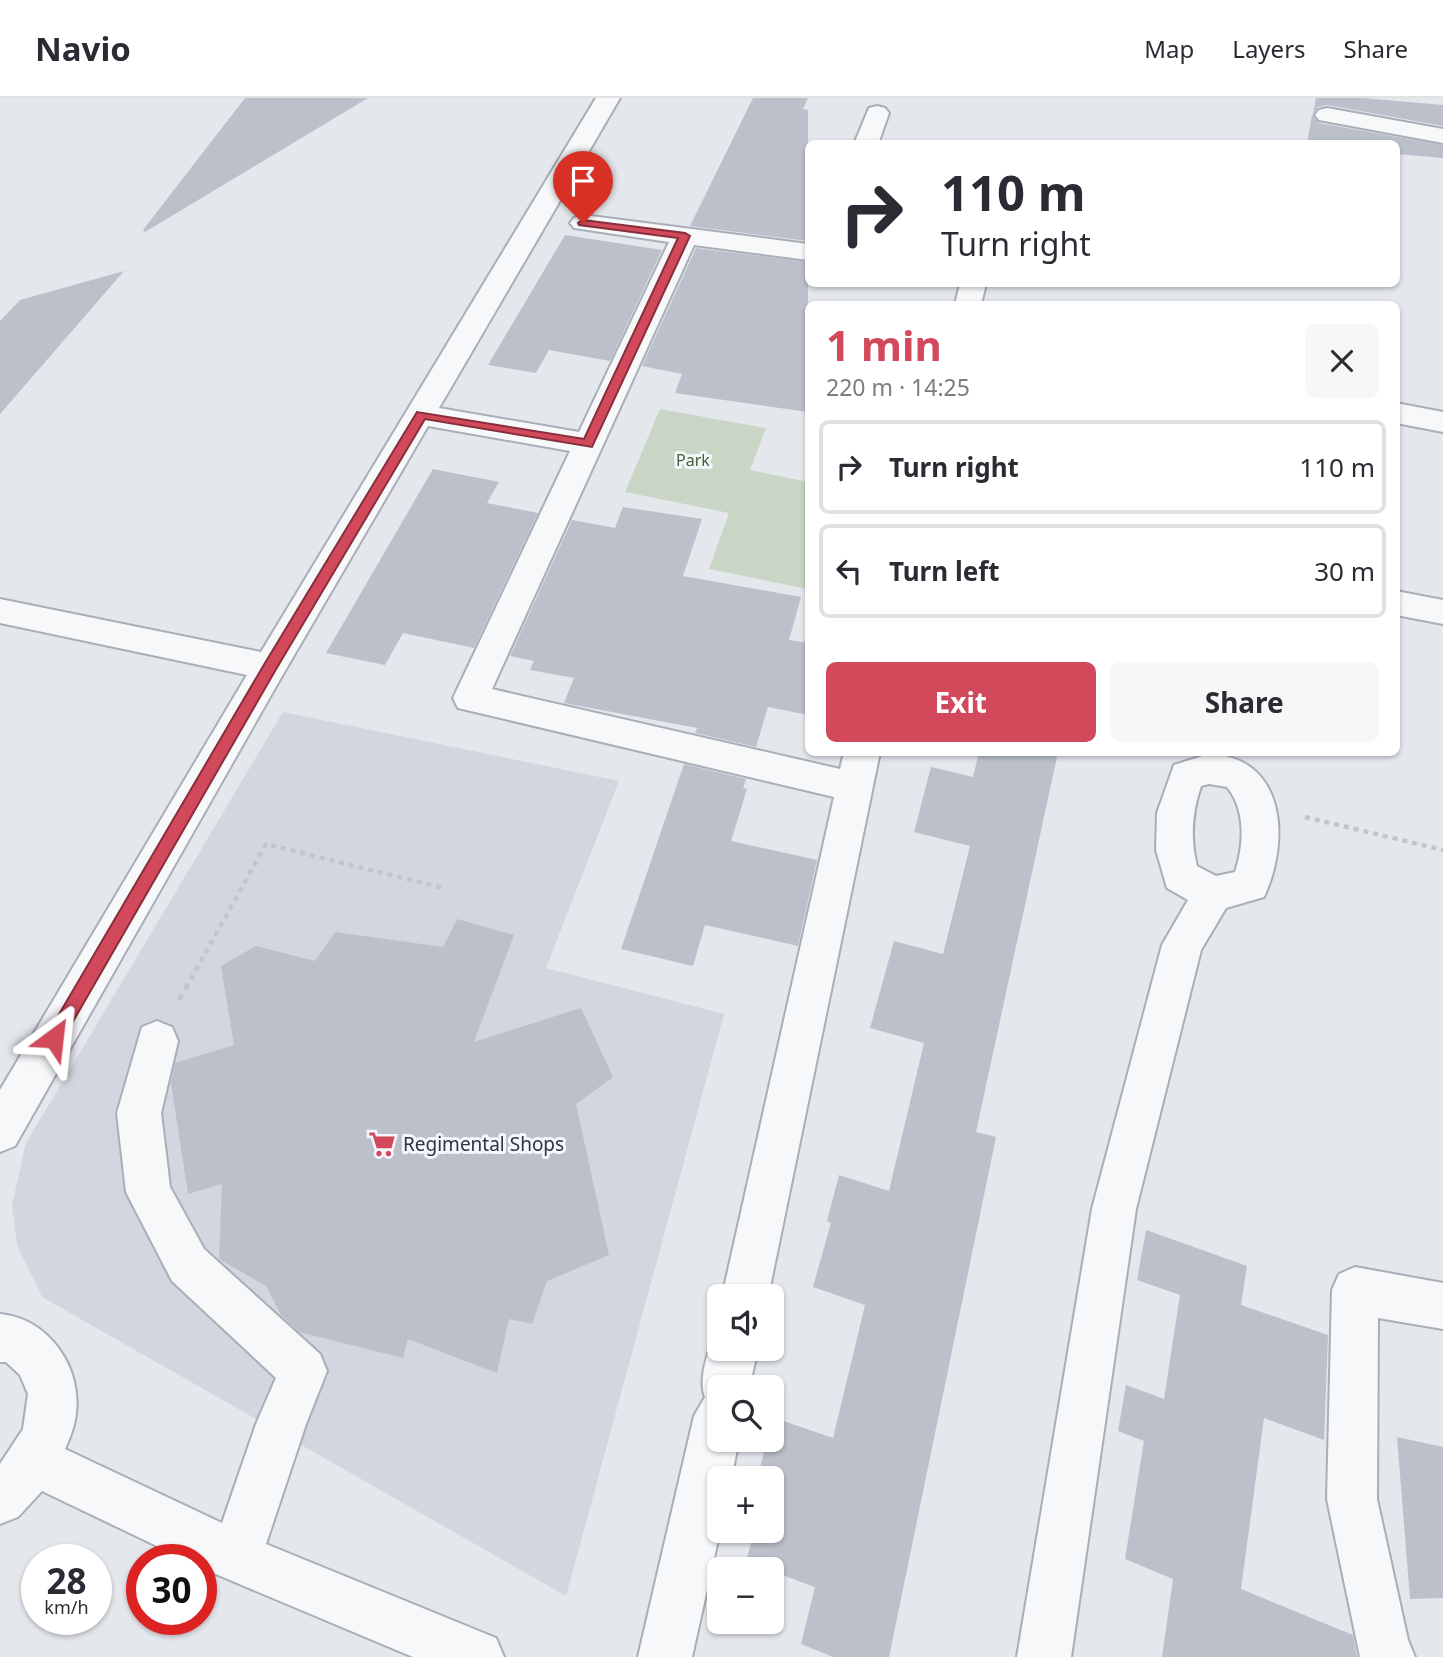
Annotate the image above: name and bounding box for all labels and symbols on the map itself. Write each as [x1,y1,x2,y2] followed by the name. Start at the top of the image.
[553,151,613,223] pin
[676,449,710,471] park label: Park
[17,1001,91,1075] position arrow
[367,1129,397,1159] supermarket icon: Regimental Shops
[403,1131,564,1157] place label: Regimental Shops
[126,1544,217,1635] speed limit sign: 30

